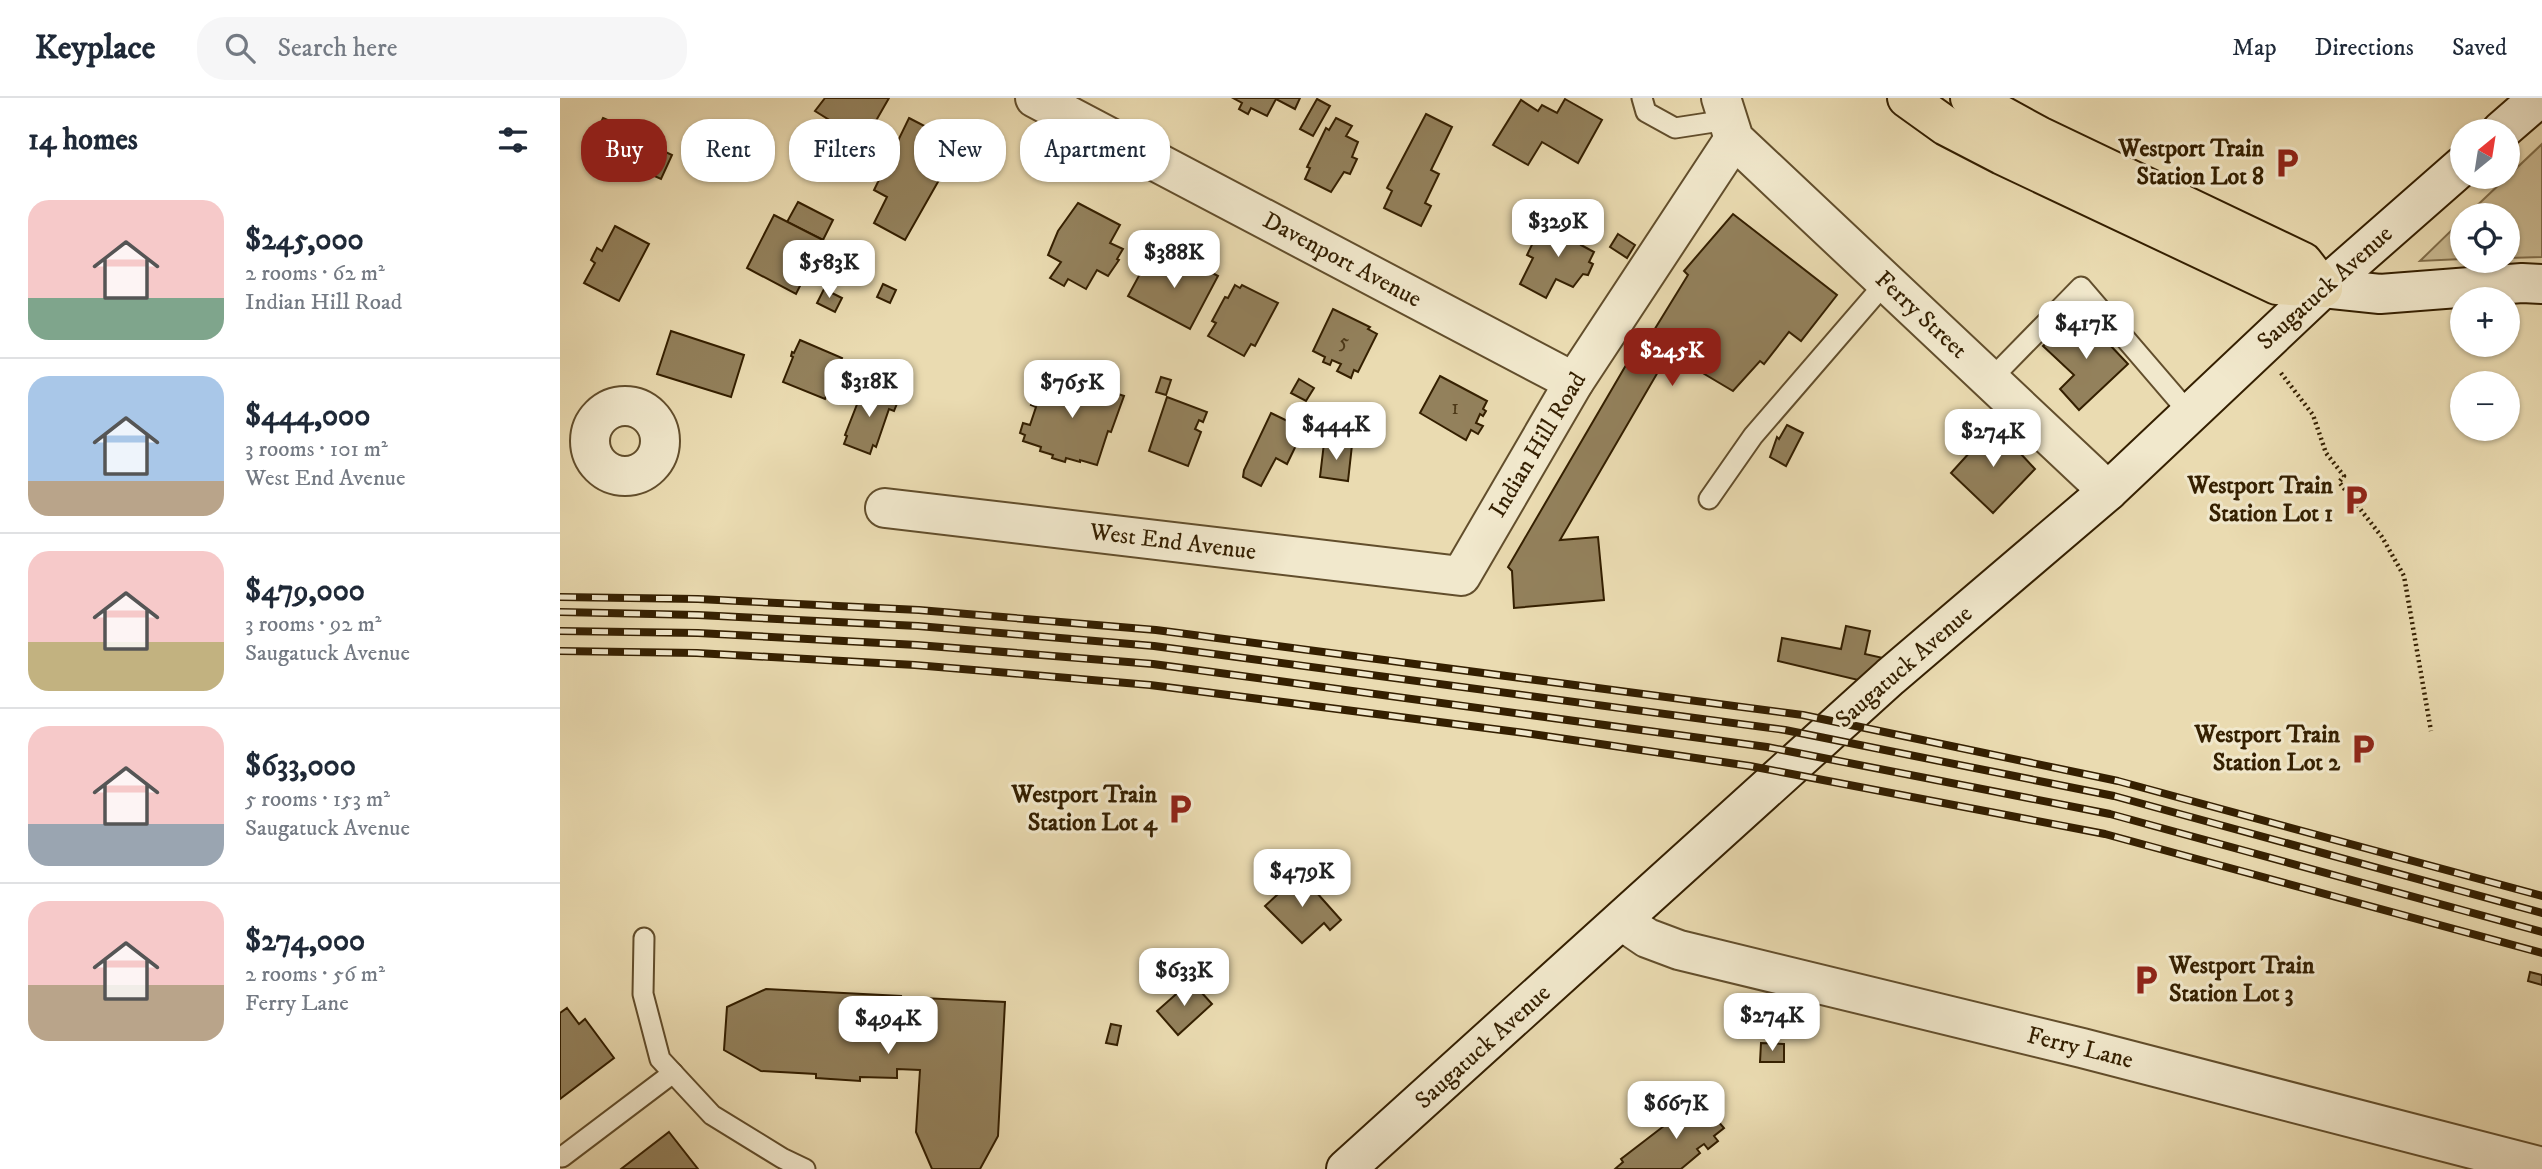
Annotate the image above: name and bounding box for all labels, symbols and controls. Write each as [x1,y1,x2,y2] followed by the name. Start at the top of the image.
[197,17,687,80] search box
[35,28,155,69] text: Keyplace
[221,29,259,67] icon: search
[277,32,398,65] text: Search here
[2232,33,2277,63] text: Map
[2315,33,2414,63] text: Directions
[2452,33,2507,63] text: Saved
[581,119,667,182] chip: Buy
[681,119,775,182] chip: Rent
[789,119,900,182] chip: Filters
[914,119,1006,182] chip: New
[1020,119,1170,182] chip: Apartment
[2450,119,2520,189] north arrow
[2450,119,2520,441] map controls
[494,121,532,159] icon: filters
[28,122,138,159] text: 14 homes
[2118,134,2264,192] place label: Westport Train Station Lot 8
[2270,146,2304,180] parking icon: Westport Train Station Lot 8
[1509,200,1607,259] pin: $329K
[2450,203,2520,273] button: locate
[1257,206,1427,314] street label: Davenport Avenue
[1528,207,1588,236] text: $329K
[2251,219,2399,357] street label: Saugatuck Avenue
[245,222,364,259] text: $245,000
[84,228,168,312] icon: home
[1125,230,1223,290] pin: $388K
[1144,238,1204,267] text: $388K
[780,240,878,300] pin: $583K
[799,248,859,277] text: $583K
[245,259,385,288] text: 2 rooms · 62 m²
[1869,265,1974,365] street label: Ferry Street
[2450,287,2520,357] button: +
[245,288,402,317] text: Indian Hill Road
[2037,302,2135,361] pin: $417K
[2055,309,2117,338] text: $417K
[1623,328,1721,388] pin: $245K
[1339,329,1349,355] house number: 5
[1640,336,1704,365] text: $245K
[820,360,918,419] pin: $318K
[1023,360,1121,420] pin: $765K
[840,367,898,396] text: $318K
[1483,367,1593,523] street label: Indian Hill Road
[1040,368,1104,397] text: $765K
[2450,371,2520,441] button: −
[1451,395,1459,421] house number: 1
[245,398,370,435] text: $444,000
[1287,402,1385,462] pin: $444K
[84,404,168,488] icon: home
[1302,410,1370,439] text: $444K
[1944,410,2042,469] pin: $274K
[1961,417,2025,446] text: $274K
[245,435,388,464] text: 3 rooms · 101 m²
[245,464,405,493] text: West End Avenue
[2187,471,2333,529] place label: Westport Train Station Lot 1
[2339,483,2373,517] parking icon: Westport Train Station Lot 1
[1087,517,1258,567] street label: West End Avenue
[245,573,365,610] text: $479,000
[84,579,168,663] icon: home
[1829,599,1979,735] street label: Saugatuck Avenue
[245,610,382,639] text: 3 rooms · 92 m²
[245,639,410,668] text: Saugatuck Avenue
[2194,720,2341,778] place label: Westport Train Station Lot 2
[2346,732,2380,766] parking icon: Westport Train Station Lot 2
[245,748,356,785] text: $633,000
[84,754,168,838] icon: home
[1011,780,1158,838] place label: Westport Train Station Lot 4
[245,785,390,814] text: 5 rooms · 153 m²
[1163,792,1197,826] parking icon: Westport Train Station Lot 4
[245,814,410,843] text: Saugatuck Avenue
[1253,850,1351,909] pin: $479K
[1270,857,1334,886] text: $479K
[245,923,365,960] text: $274,000
[84,929,168,1013] icon: home
[1135,948,1233,1008] pin: $633K
[2168,951,2315,1009] place label: Westport Train Station Lot 3
[1155,956,1213,985] text: $633K
[245,960,385,989] text: 2 rooms · 56 m²
[2129,963,2163,997] parking icon: Westport Train Station Lot 3
[1409,978,1557,1116] street label: Saugatuck Avenue
[245,989,349,1018] text: Ferry Lane
[1723,993,1821,1053] pin: $274K
[839,996,937,1056] pin: $494K
[1740,1001,1804,1030] text: $274K
[855,1004,921,1033] text: $494K
[2024,1020,2136,1076] street label: Ferry Lane
[1627,1082,1725,1141] pin: $667K
[1644,1089,1708,1118] text: $667K

